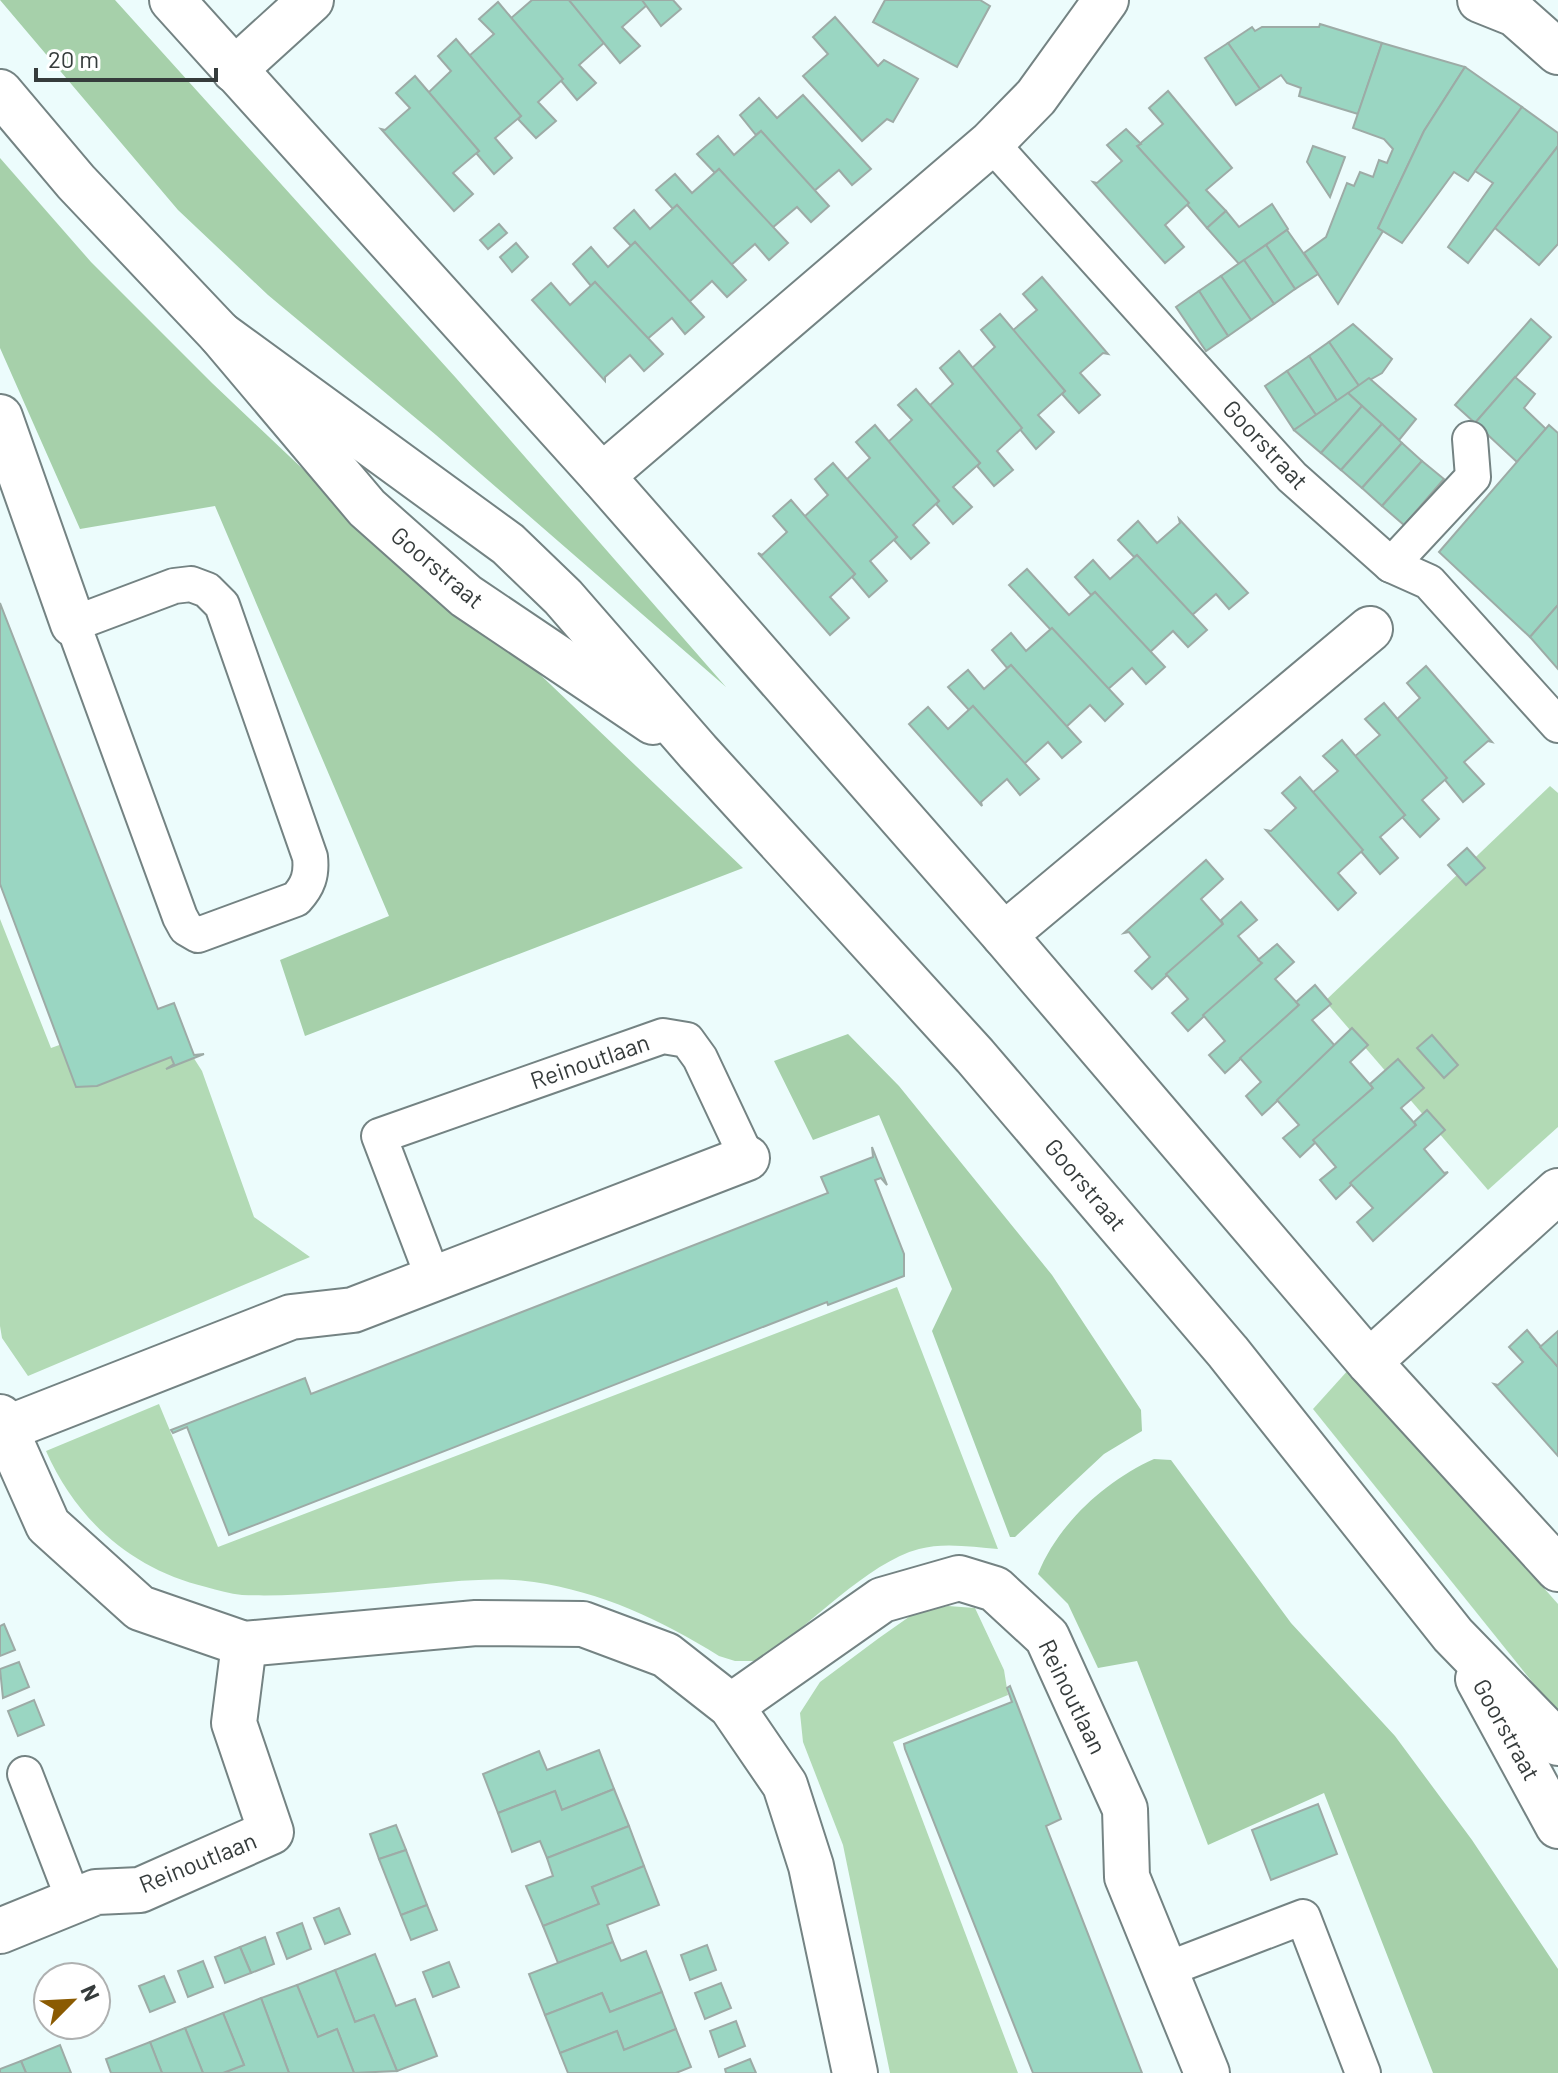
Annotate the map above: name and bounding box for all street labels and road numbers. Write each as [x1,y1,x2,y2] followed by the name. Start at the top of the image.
[1217,393,1315,495] street label: Goorstraat
[386,520,490,614] street label: Goorstraat
[526,1027,653,1094] street label: Reinoutlaan
[1039,1132,1133,1236] street label: Goorstraat
[1033,1634,1114,1758] street label: Reinoutlaan
[1468,1673,1547,1785] street label: Goorstraat
[135,1825,260,1898] street label: Reinoutlaan

